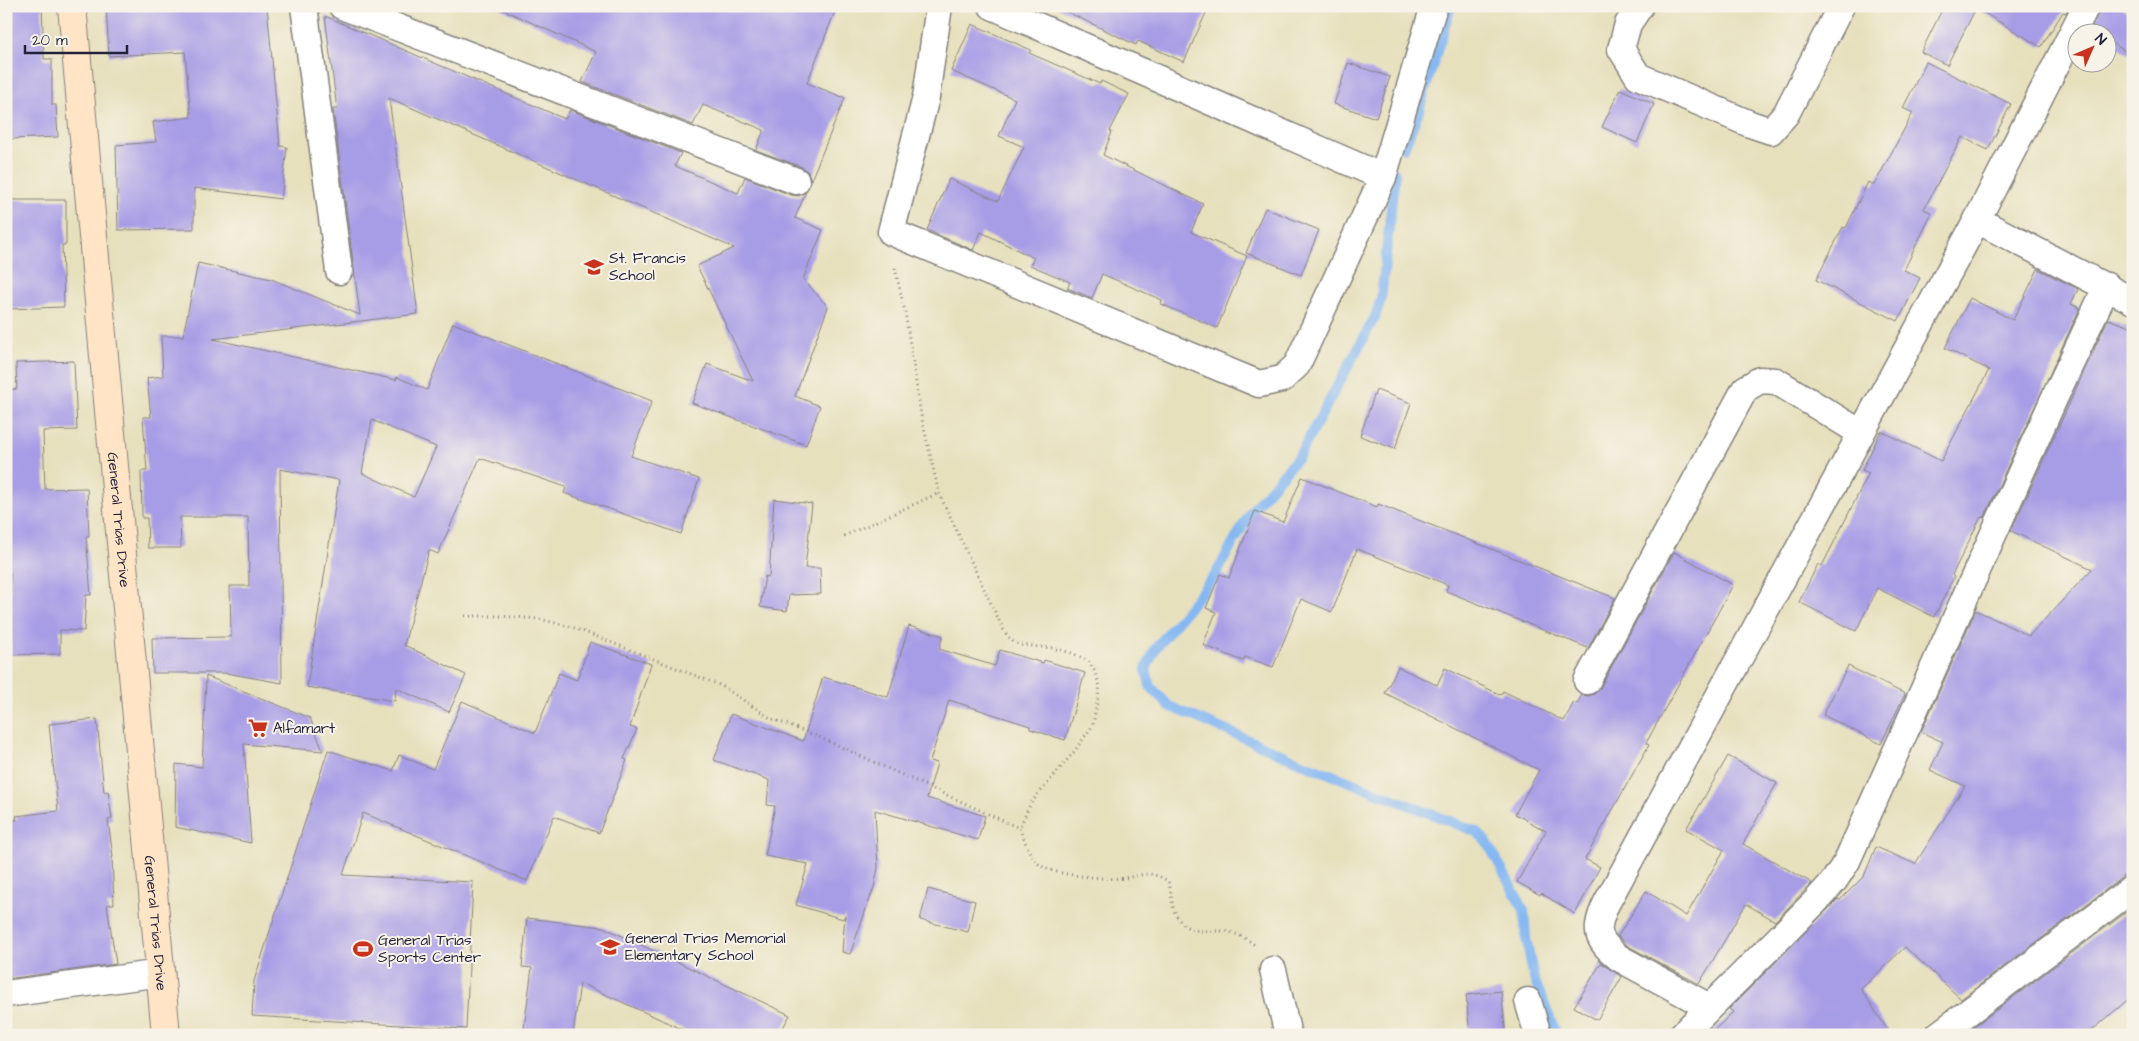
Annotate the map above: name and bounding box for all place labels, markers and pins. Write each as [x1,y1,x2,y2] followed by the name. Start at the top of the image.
[609,248,686,286] place label: St. Francis School
[583,256,605,278] school or university icon: St. Francis School
[247,717,269,739] supermarket icon: Alfamart
[273,718,335,739] place label: Alfamart
[625,928,786,967] place label: General Trias Memorial Elementary School
[378,930,481,968] place label: General Trias Sports Center
[599,936,621,958] school or university icon: General Trias Memorial Elementary School
[352,938,374,960] sports icon: General Trias Sports Center

